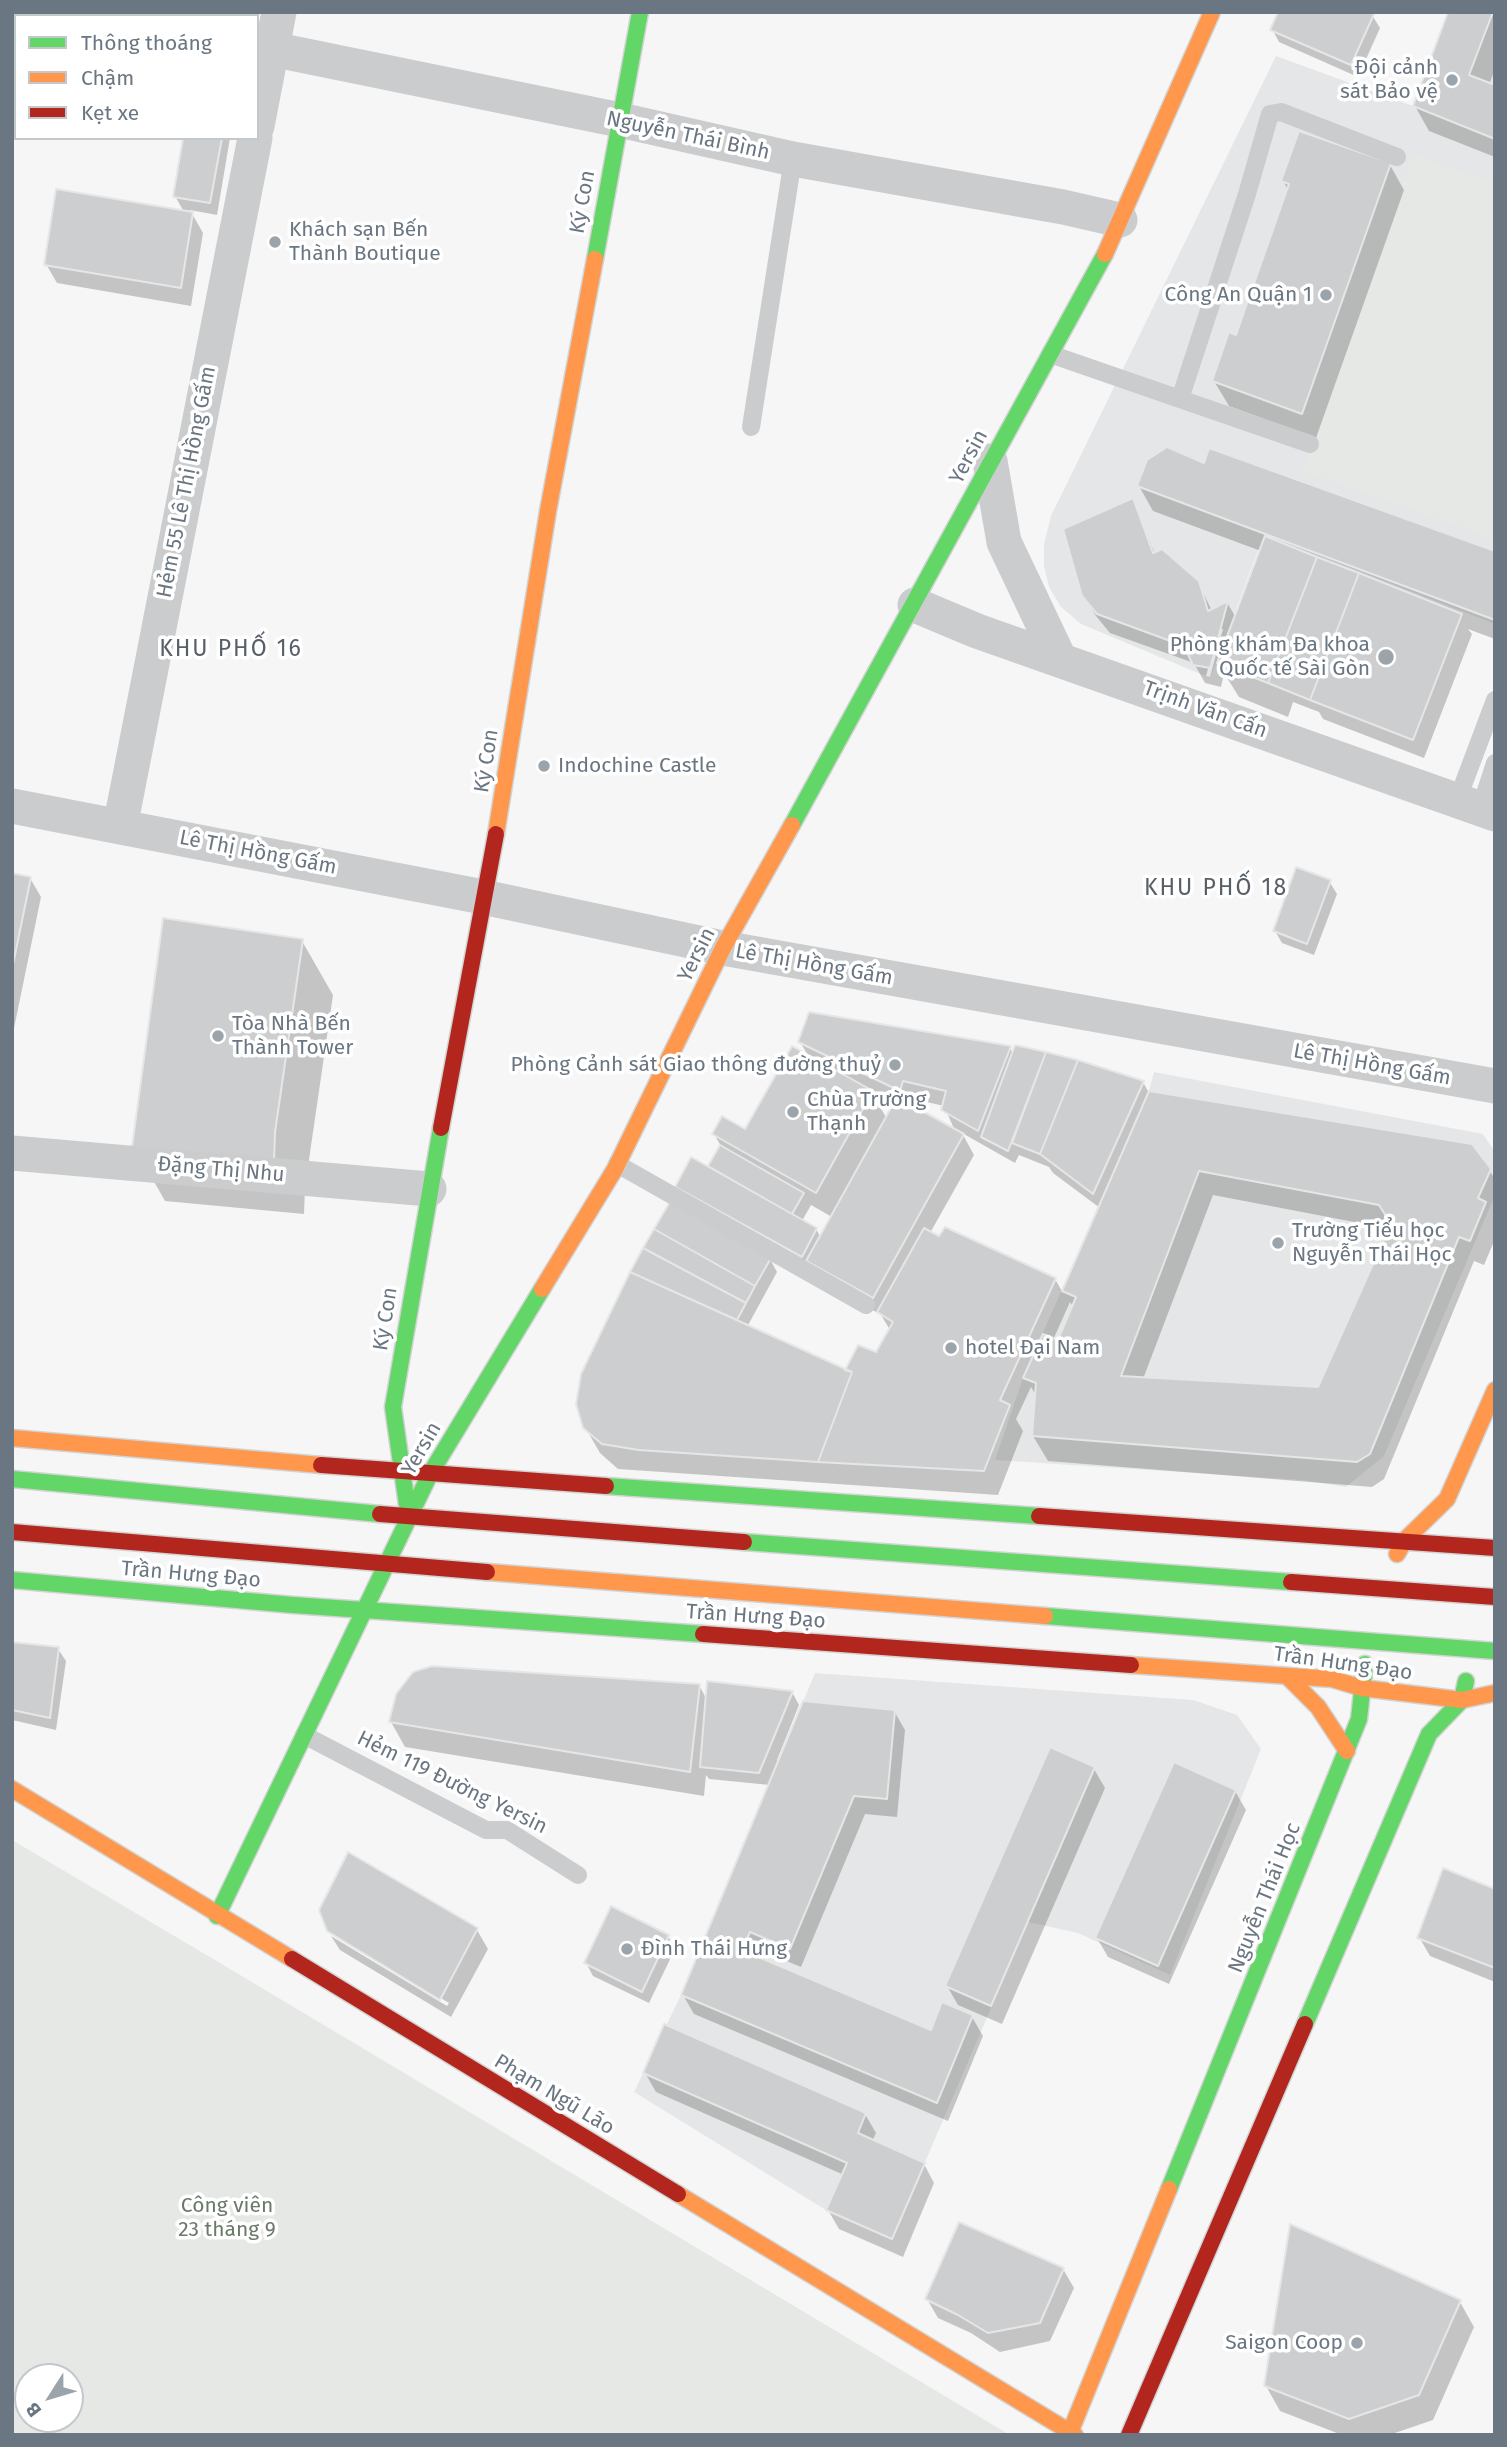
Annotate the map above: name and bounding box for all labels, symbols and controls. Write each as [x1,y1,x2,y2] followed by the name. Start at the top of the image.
[14,14,259,140] legend
[81,30,212,56] text: Thông thoáng
[1340,55,1438,105] place label: Đội cảnh sát Bảo vệ
[81,65,134,91] text: Chậm
[1444,72,1460,88] marker: Đội cảnh sát Bảo vệ
[81,100,139,126] text: Kẹt xe
[604,106,772,166] street label: Nguyễn Thái Bình
[565,168,601,236] street label: Ký Con
[289,217,441,267] place label: Khách sạn Bến Thành Boutique
[267,234,283,250] marker: Khách sạn Bến Thành Boutique
[1165,282,1312,308] place label: Công An Quận 1
[1318,287,1334,303] marker: Công An Quận 1
[152,364,222,600] street label: Hẻm 55 Lê Thị Hồng Gấm
[944,426,994,488] street label: Yersin
[1170,632,1370,682] place label: Phòng khám Đa khoa Quốc tế Sài Gòn
[160,636,302,664] district label: KHU PHỐ 16
[1376,647,1396,667] marker: Phòng khám Đa khoa Quốc tế Sài Gòn
[1140,676,1270,744] street label: Trịnh Văn Cấn
[470,727,504,795] street label: Ký Con
[558,753,716,779] place label: Indochine Castle
[536,758,552,774] marker: Indochine Castle
[177,825,339,881] street label: Lê Thị Hồng Gấm
[1145,875,1287,903] district label: KHU PHỐ 18
[673,924,721,986] street label: Yersin
[733,939,895,991] street label: Lê Thị Hồng Gấm
[232,1011,353,1061] place label: Tòa Nhà Bến Thành Tower
[210,1028,226,1044] marker: Tòa Nhà Bến Thành Tower
[1291,1039,1453,1091] street label: Lê Thị Hồng Gấm
[511,1052,881,1078] place label: Phòng Cảnh sát Giao thông đường thuỷ
[887,1057,903,1073] marker: Phòng Cảnh sát Giao thông đường thuỷ
[807,1087,926,1137] place label: Chùa Trường Thạnh
[785,1104,801,1120] marker: Chùa Trường Thạnh
[156,1152,286,1188] street label: Ðặng Thị Nhu
[1292,1218,1451,1268] place label: Trường Tiểu học Nguyễn Thái Học
[1270,1235,1286,1251] marker: Trường Tiểu học Nguyễn Thái Học
[369,1285,403,1353] street label: Ký Con
[965,1335,1100,1361] place label: hotel Đại Nam
[943,1340,959,1356] marker: hotel Đại Nam
[397,1418,447,1480] street label: Yersin
[120,1556,262,1594] street label: Trần Hưng Đạo
[685,1600,827,1634] street label: Trần Hưng Đạo
[1272,1642,1414,1686] street label: Trần Hưng Đạo
[353,1726,551,1840] street label: Hẻm 119 Đường Yersin
[1223,1819,1307,1977] street label: Nguyễn Thái Học
[641,1936,787,1962] place label: Đình Thái Hưng
[619,1941,635,1957] marker: Đình Thái Hưng
[489,2049,619,2141] street label: Phạm Ngũ Lão
[178,2193,276,2243] park label: Công viên 23 tháng 9
[1225,2330,1343,2356] place label: Saigon Coop
[1349,2335,1365,2351] marker: Saigon Coop
[14,2363,84,2433] north arrow
[21,2398,46,2421] text: B

